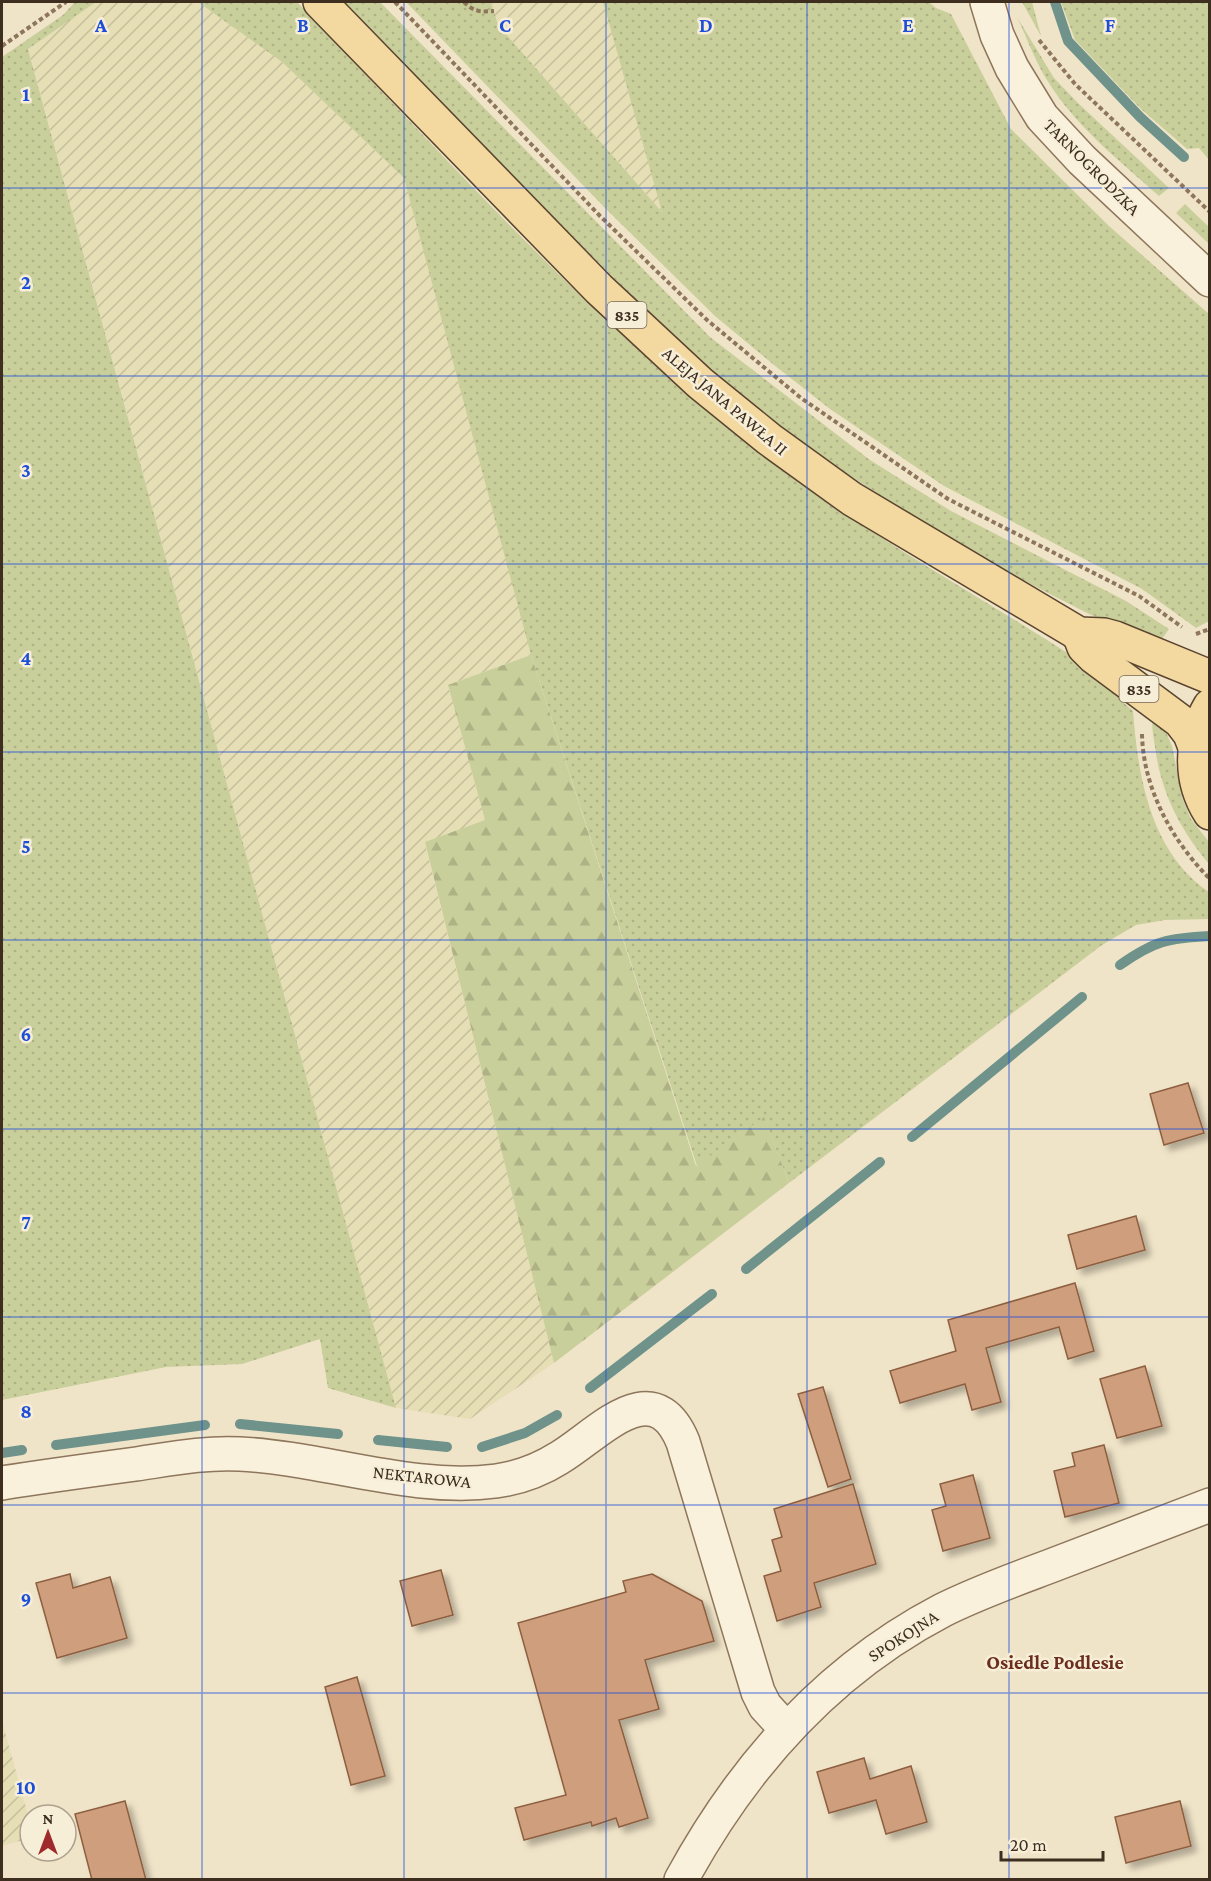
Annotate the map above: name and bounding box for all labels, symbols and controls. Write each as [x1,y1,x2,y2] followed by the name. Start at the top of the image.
[94,14,108,36] text: A
[297,14,309,36] text: B
[499,14,511,36] text: C
[699,14,713,36] text: D
[902,14,914,36] text: E
[1105,14,1116,36] text: F
[22,83,30,105] text: 1
[1040,115,1145,220] street label: TARNOGRODZKA
[21,271,31,293] text: 2
[608,302,646,328] road number: 835
[658,343,792,459] street label: ALEJA JANA PAWŁA II
[21,459,31,481] text: 3
[21,647,32,669] text: 4
[1120,676,1158,702] road number: 835
[21,835,31,857] text: 5
[21,1023,31,1045] text: 6
[21,1211,31,1233] text: 7
[20,1400,32,1422] text: 8
[372,1462,473,1492] street label: NEKTAROWA
[21,1588,31,1610] text: 9
[864,1606,942,1666] street label: SPOKOJNA
[986,1651,1124,1673] district label: Osiedle Podlesie
[16,1776,36,1798] text: 10
[18,1803,78,1863] north arrow
[43,1810,54,1827] text: N
[1001,1824,1103,1862] scale bar
[1010,1835,1047,1855] text: 20 m

